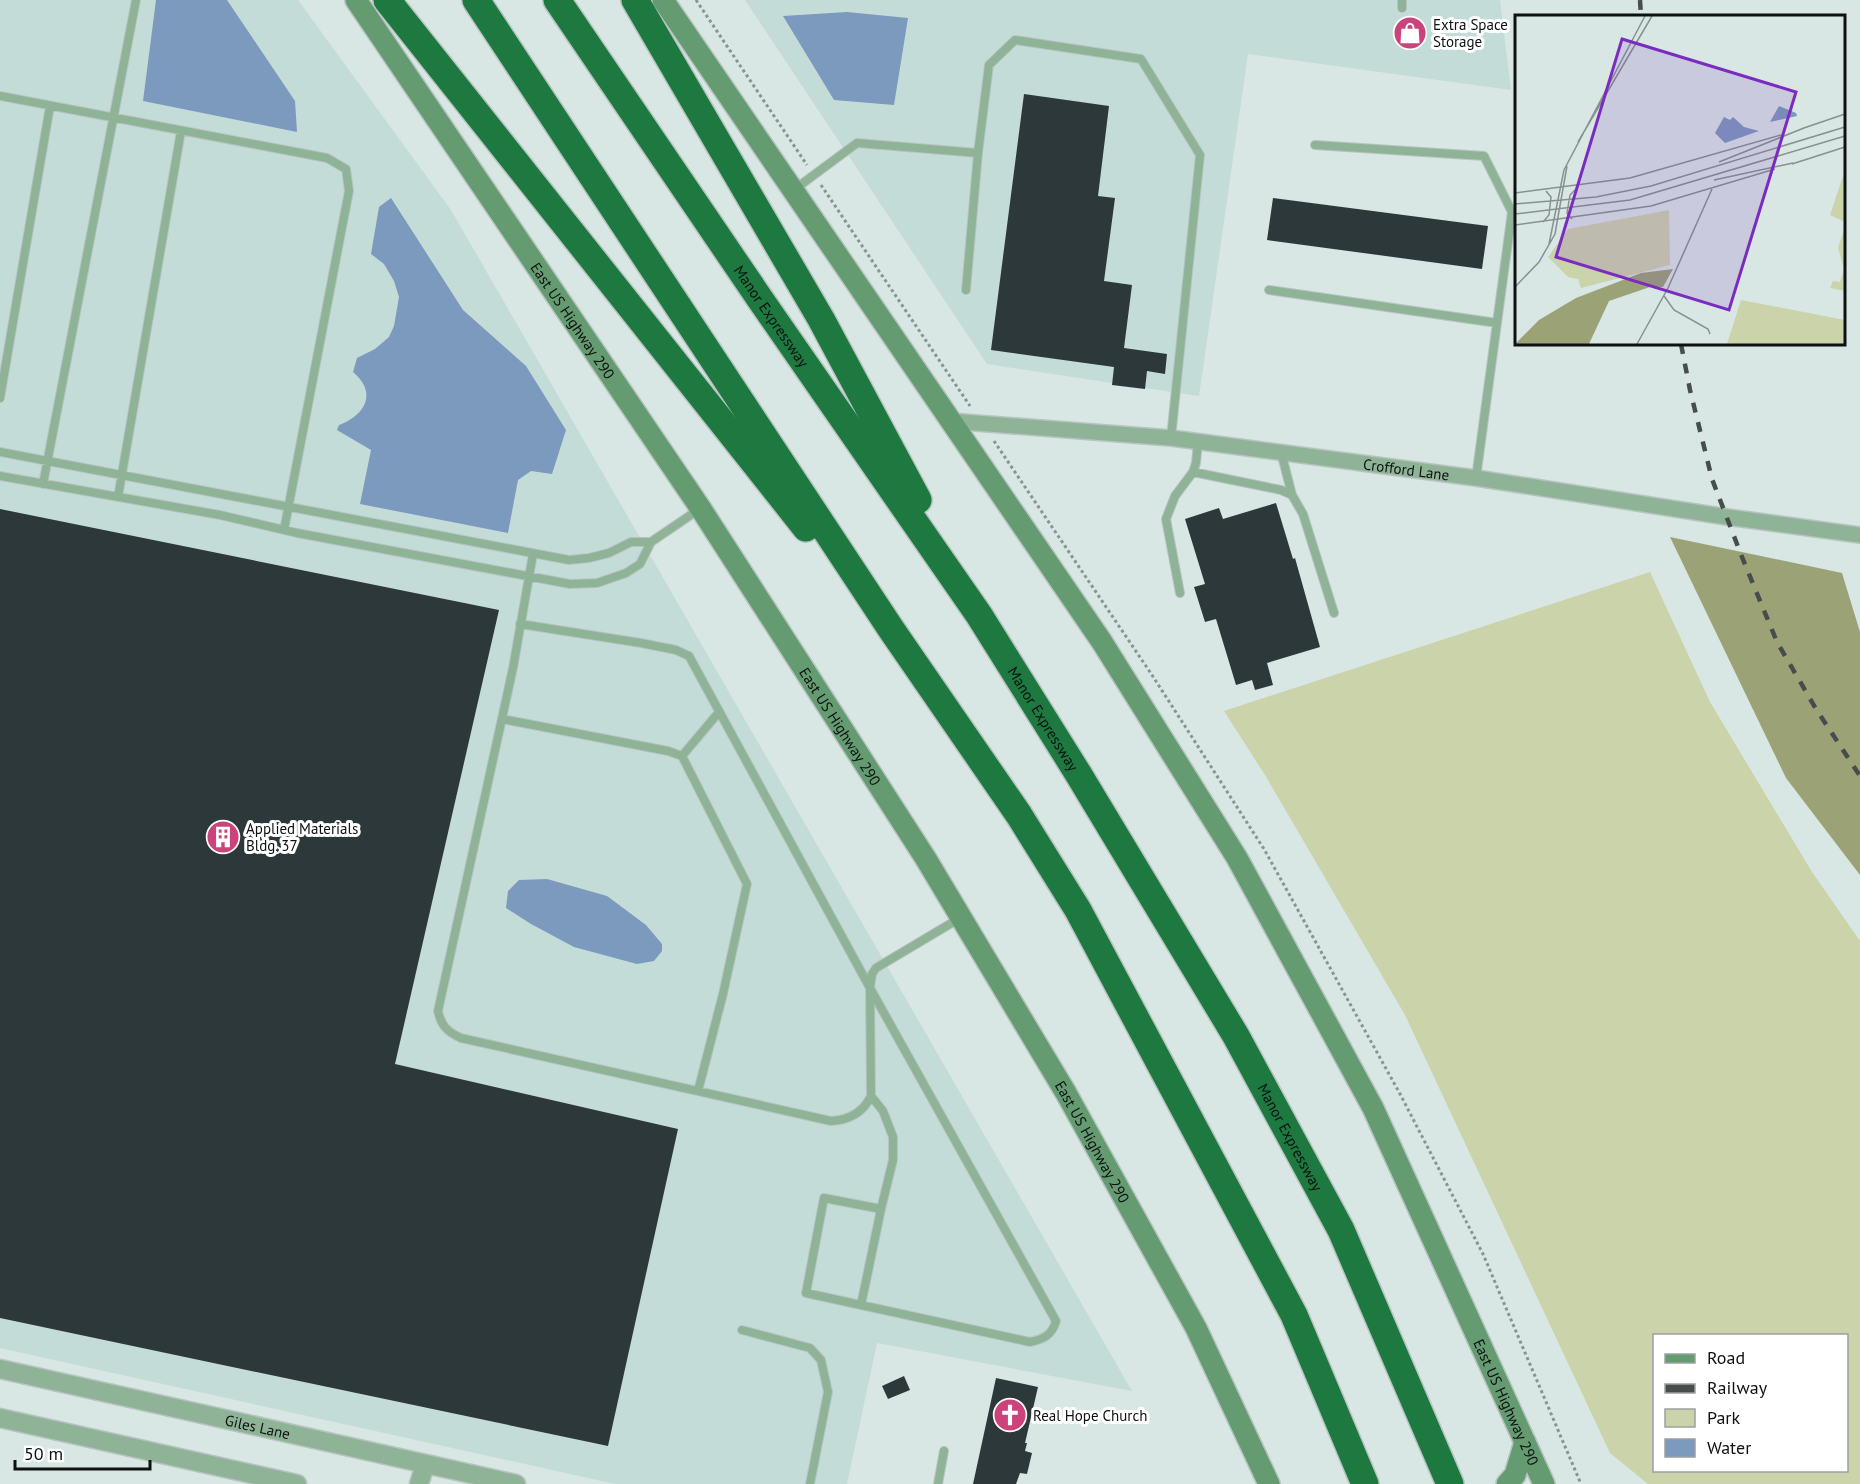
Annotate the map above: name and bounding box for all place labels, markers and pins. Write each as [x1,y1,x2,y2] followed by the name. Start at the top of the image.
[1392,15,1428,51] shop icon: Extra Space Storage
[1433,15,1508,51] place label: Extra Space Storage
[205,819,241,855] building icon: Applied Materials Bldg. 37
[246,819,358,855] place label: Applied Materials Bldg. 37
[992,1397,1028,1433] church icon: Real Hope Church
[1033,1406,1147,1425] place label: Real Hope Church

